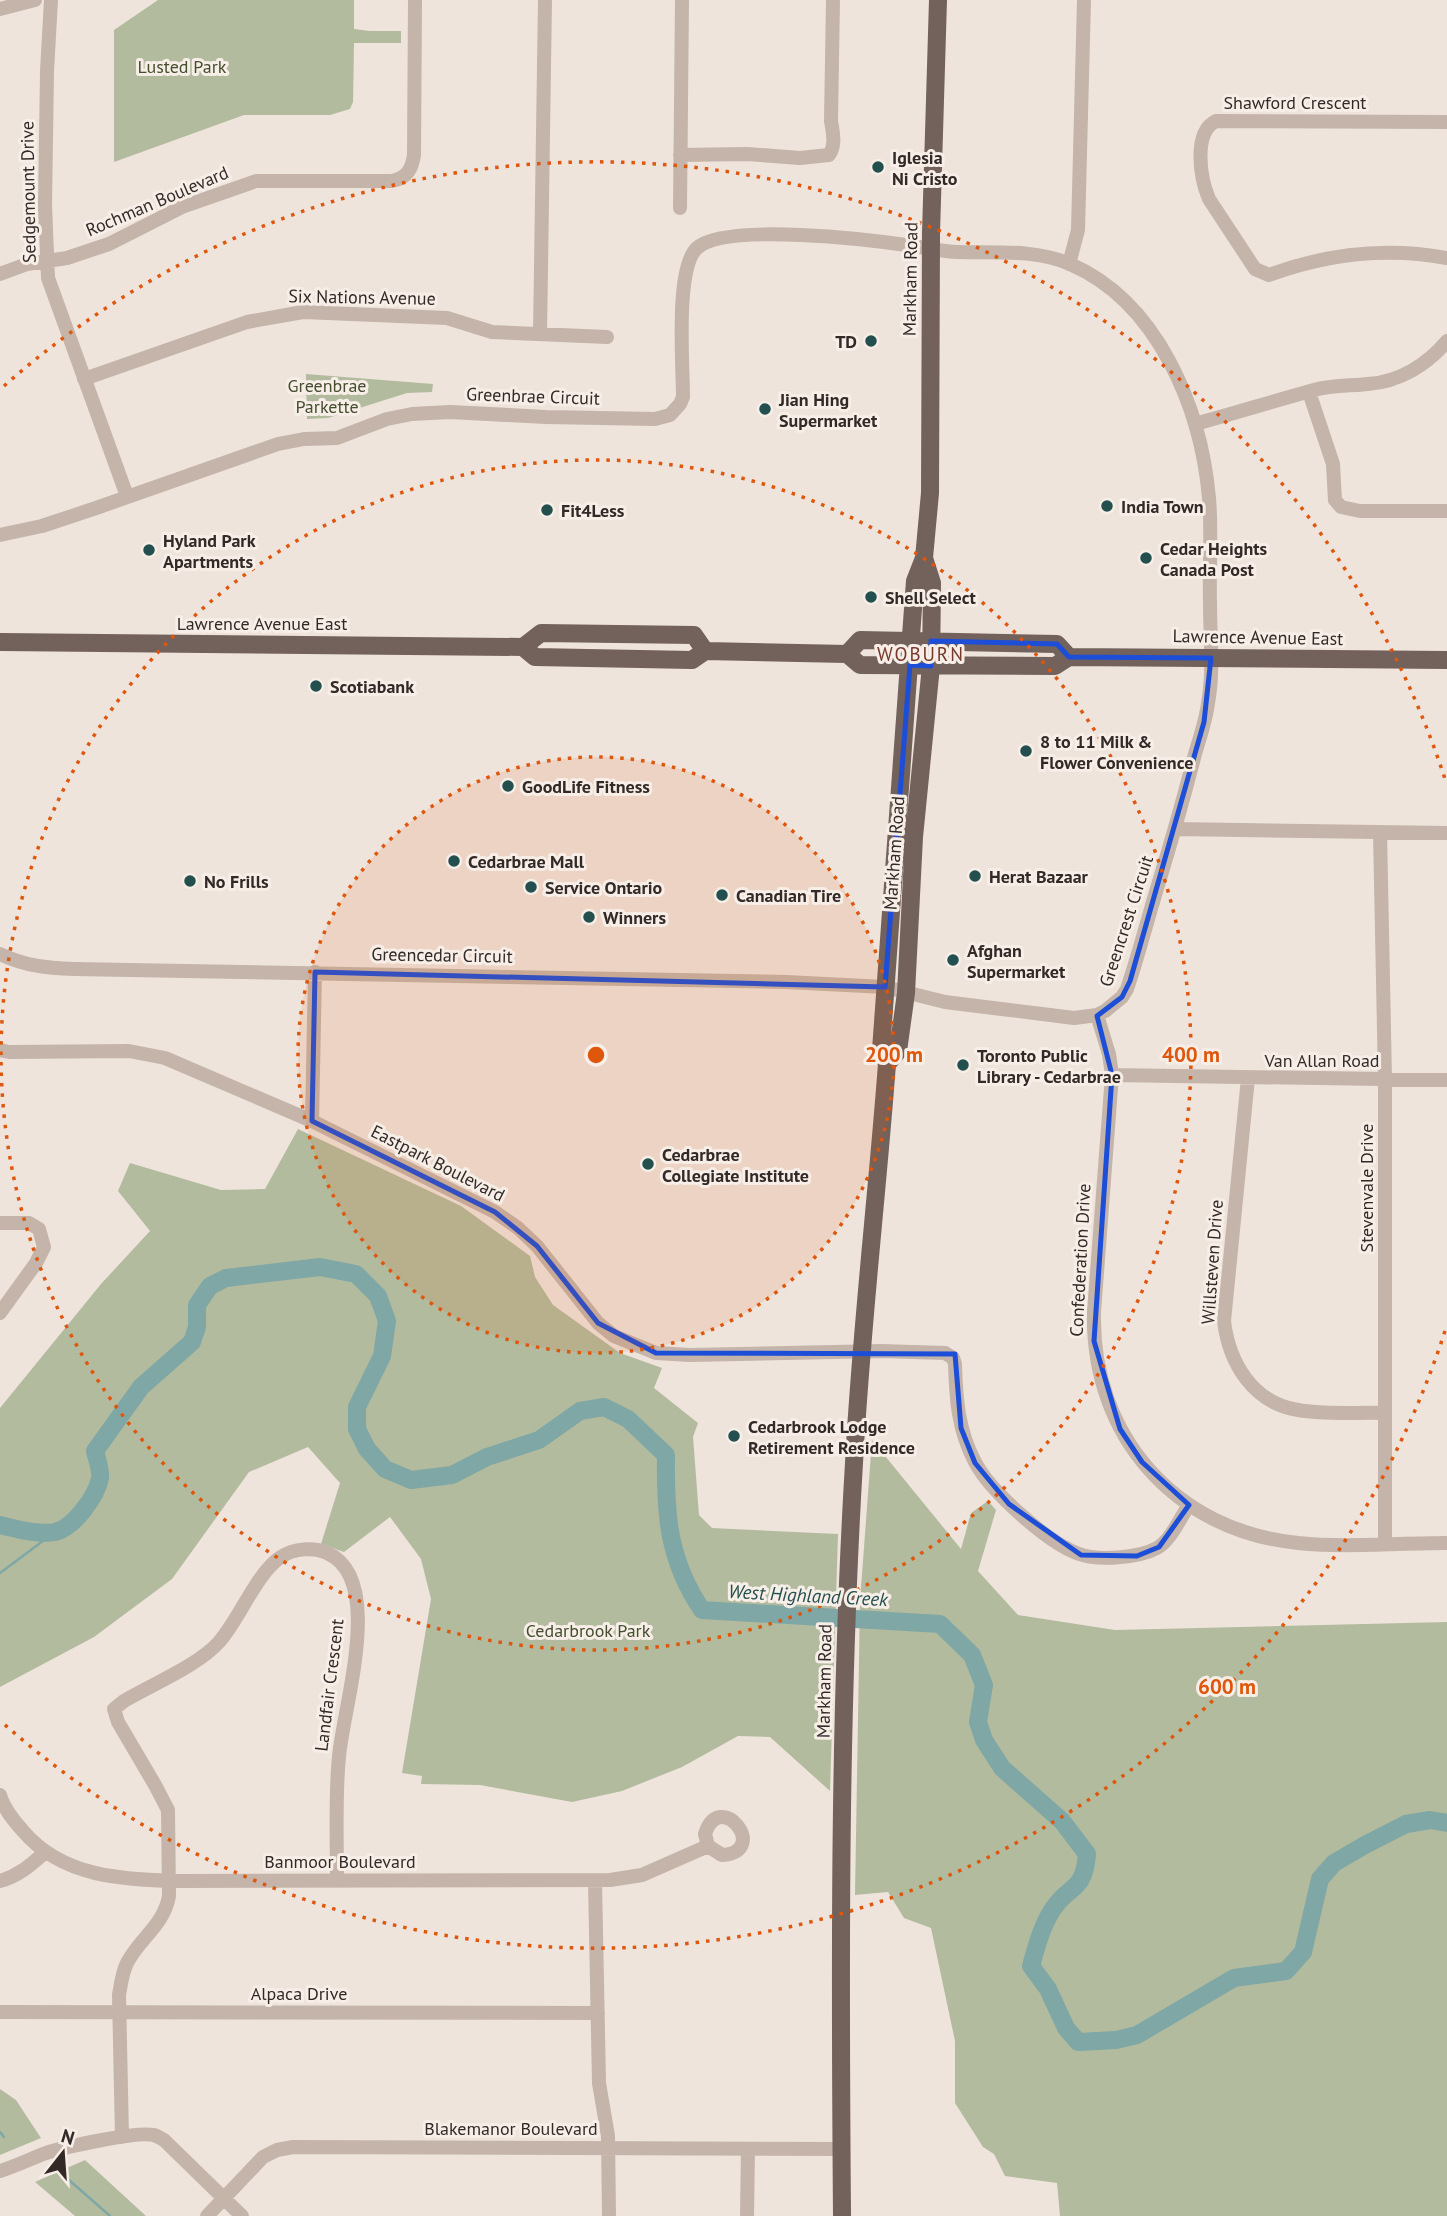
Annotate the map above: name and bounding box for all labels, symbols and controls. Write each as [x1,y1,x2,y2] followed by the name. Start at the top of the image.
[138,55,227,78] park label: Lusted Park
[1224,91,1366,114] street label: Shawford Crescent
[15,121,41,263] street label: Sedgemount Drive
[892,146,958,190] place label: Iglesia Ni Cristo
[870,159,886,175] marker: Iglesia Ni Cristo
[82,161,232,241] street label: Rochman Boulevard
[898,222,922,336] street label: Markham Road
[288,284,436,310] street label: Six Nations Avenue
[835,330,857,353] place label: TD
[863,333,879,349] marker: TD
[288,374,366,418] park label: Greenbrae Parkette
[466,382,600,410] street label: Greenbrae Circuit
[778,388,878,432] place label: Jian Hing Supermarket
[757,401,773,417] marker: Jian Hing Supermarket
[1121,495,1204,518] place label: India Town
[1099,498,1115,514] marker: India Town
[561,499,625,522] place label: Fit4Less
[539,502,555,518] marker: Fit4Less
[163,529,256,573] place label: Hyland Park Apartments
[1160,537,1268,581] place label: Cedar Heights Canada Post
[141,542,157,558] marker: Hyland Park Apartments
[1138,550,1154,566] marker: Cedar Heights Canada Post
[885,586,976,609] place label: Shell Select
[863,589,879,605] marker: Shell Select
[177,612,347,635] street label: Lawrence Avenue East
[1173,624,1343,650] street label: Lawrence Avenue East
[877,642,965,666] district label: WOBURN
[330,675,414,698] place label: Scotiabank
[308,678,324,694] marker: Scotiabank
[1040,730,1193,774] place label: 8 to 11 Milk & Flower Convenience
[1018,743,1034,759] marker: 8 to 11 Milk & Flower Convenience
[522,775,650,798] place label: GoodLife Fitness
[500,778,516,794] marker: GoodLife Fitness
[879,795,909,911] street label: Markham Road
[468,850,585,873] place label: Cedarbrae Mall
[1094,852,1158,990] street label: Greencrest Circuit
[446,853,462,869] marker: Cedarbrae Mall
[989,865,1089,888] place label: Herat Bazaar
[967,868,983,884] marker: Herat Bazaar
[204,870,269,893] place label: No Frills
[182,873,198,889] marker: No Frills
[545,876,663,899] place label: Service Ontario
[523,879,539,895] marker: Service Ontario
[736,884,841,907] place label: Canadian Tire
[714,887,730,903] marker: Canadian Tire
[603,906,666,929] place label: Winners
[581,909,597,925] marker: Winners
[967,939,1066,983] place label: Afghan Supermarket
[371,942,513,968] street label: Greencedar Circuit
[945,952,961,968] marker: Afghan Supermarket
[865,1041,923,1068] text: 200 m
[1162,1041,1220,1068] text: 400 m
[584,1043,608,1067] centre of rings
[977,1044,1121,1088] place label: Toronto Public Library - Cedarbrae
[1263,1049,1380,1072] street label: Van Allan Road
[955,1057,971,1073] marker: Toronto Public Library - Cedarbrae
[367,1119,509,1207] street label: Eastpark Boulevard
[1355,1124,1378,1252] street label: Stevenvale Drive
[662,1143,809,1187] place label: Cedarbrae Collegiate Institute
[640,1156,656,1172] marker: Cedarbrae Collegiate Institute
[1065,1183,1095,1337] street label: Confederation Drive
[1196,1199,1228,1325] street label: Willsteven Drive
[748,1415,915,1459] place label: Cedarbrook Lodge Retirement Residence
[726,1428,742,1444] marker: Cedarbrook Lodge Retirement Residence
[728,1579,890,1611] water label: West Highland Creek
[309,1617,349,1753] street label: Landfair Crescent
[526,1619,651,1642] park label: Cedarbrook Park
[812,1624,836,1738] street label: Markham Road
[1198,1673,1256,1700] text: 600 m
[264,1850,416,1873] street label: Banmoor Boulevard
[251,1982,347,2005] street label: Alpaca Drive
[424,2117,598,2140] street label: Blakemanor Boulevard
[28,2118,98,2188] north arrow
[58,2123,77,2150] text: N

